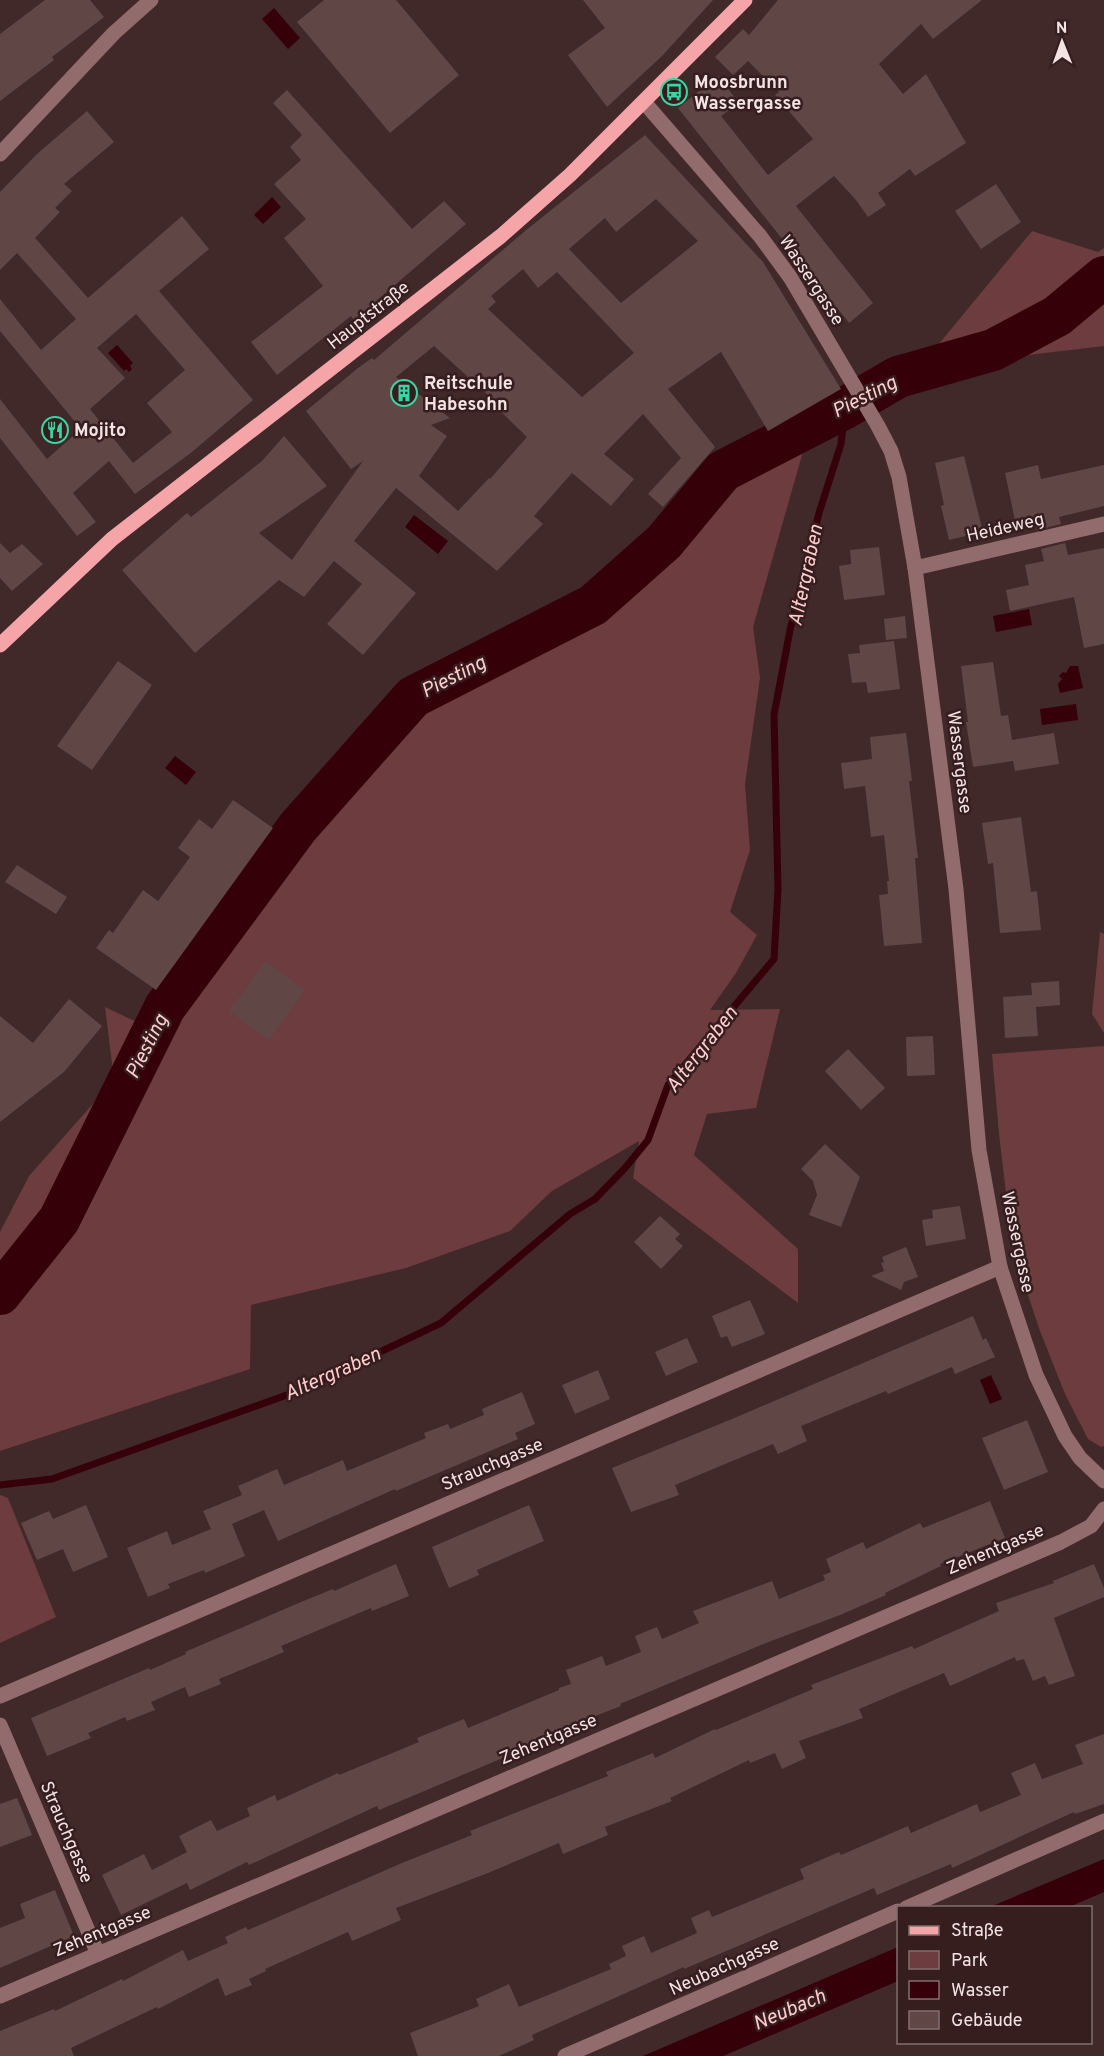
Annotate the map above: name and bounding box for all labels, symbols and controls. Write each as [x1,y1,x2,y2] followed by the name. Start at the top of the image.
[1032,12,1092,72] north arrow
[1056,19,1068,39] text: N
[694,72,801,116] place label: Moosbrunn Wassergasse
[659,77,689,107] bus stop icon: Moosbrunn Wassergasse
[773,231,849,330] street label: Wassergasse
[323,277,415,356] street label: Hauptstraße
[828,370,903,425] water label: Piesting
[424,373,513,417] place label: Reitschule Habesohn
[389,378,419,408] building icon: Reitschule Habesohn
[40,415,70,445] restaurant icon: Mojito
[74,420,126,443] place label: Mojito
[964,508,1047,549] street label: Heideweg
[784,522,830,629] water label: Altergraben
[417,650,492,705] water label: Piesting
[941,709,976,815] street label: Wassergasse
[661,1001,745,1099] water label: Altergraben
[120,1009,176,1084] water label: Piesting
[995,1189,1039,1295] street label: Wassergasse
[280,1342,385,1408] water label: Altergraben
[438,1434,547,1497] street label: Strauchgasse
[943,1519,1048,1581] street label: Zehentgasse
[496,1709,601,1771] street label: Zehentgasse
[34,1778,97,1887] street label: Strauchgasse
[50,1901,155,1963] street label: Zehentgasse
[897,1906,1092,2044] legend
[951,1920,1003,1943] text: Straße
[666,1933,783,2002] street label: Neubachgasse
[951,1950,988,1973] text: Park
[951,1980,1009,2003] text: Wasser
[749,1984,830,2038] water label: Neubach
[951,2010,1023,2033] text: Gebäude

